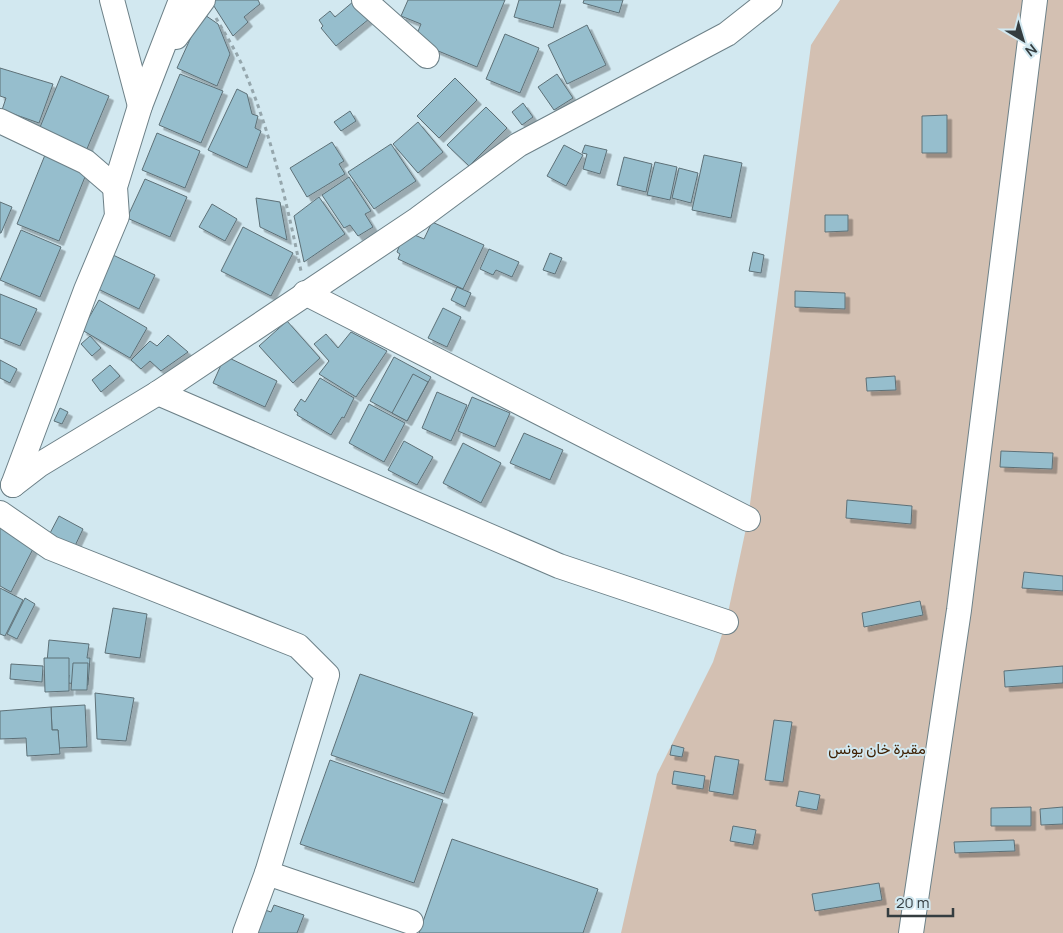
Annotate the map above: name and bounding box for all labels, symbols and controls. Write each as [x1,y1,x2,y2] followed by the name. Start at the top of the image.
[998,15,1048,65] north arrow
[1021,40,1041,61] text: N
[828,738,926,759] park label: مقبرة خان يونس
[888,886,953,918] scale bar
[896,892,929,913] text: 20 m

